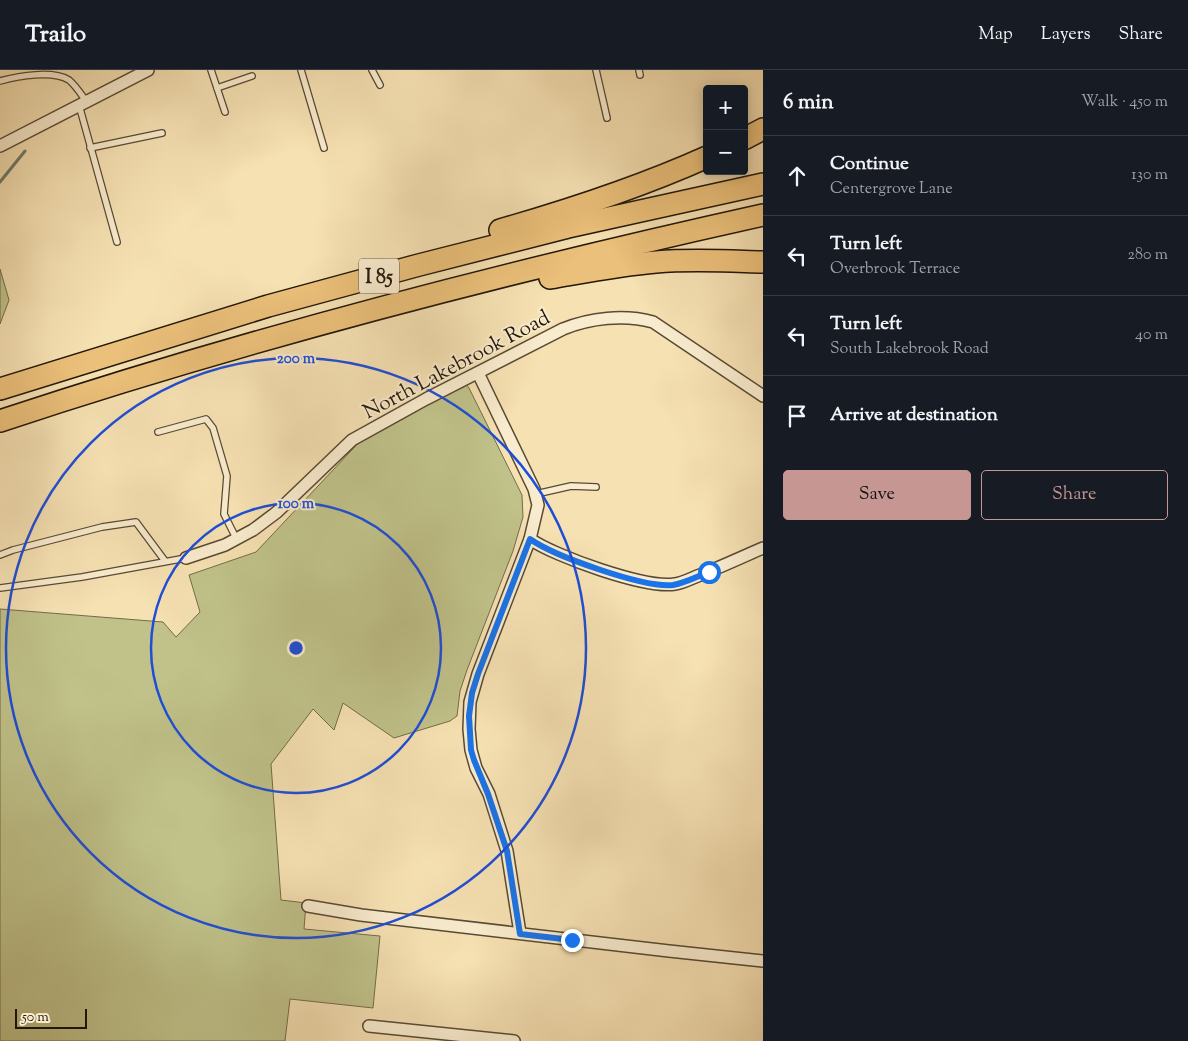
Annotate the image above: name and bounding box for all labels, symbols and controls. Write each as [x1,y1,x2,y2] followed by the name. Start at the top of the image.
[25,18,86,52] text: Trailo
[978,22,1013,48] text: Map
[1041,22,1091,48] text: Layers
[1119,22,1163,48] text: Share
[703,85,748,175] map controls
[703,85,748,130] button: +
[783,88,834,118] text: 6 min
[1081,91,1168,114] text: Walk · 450 m
[703,130,748,175] button: −
[830,151,909,178] text: Continue
[783,162,811,190] icon: ahead
[1131,164,1168,187] text: 130 m
[830,178,953,201] text: Centergrove Lane
[830,231,902,258] text: Turn left
[783,242,811,270] icon: left
[1127,244,1168,267] text: 280 m
[359,258,399,294] road number: I 85
[830,258,960,281] text: Overbrook Terrace
[358,304,556,428] street label: North Lakebrook Road
[830,311,902,338] text: Turn left
[783,322,811,350] icon: left
[1135,324,1168,347] text: 40 m
[830,338,989,361] text: South Lakebrook Road
[277,349,316,370] text: 200 m
[783,402,811,430] icon: arrive
[830,402,998,429] text: Arrive at destination
[783,470,971,520] button: Save
[981,470,1168,520] button: Share
[278,494,315,515] text: 100 m
[698,561,721,584] route start
[287,639,305,657] centre of rings
[561,929,584,952] route end
[15,1006,88,1029] scale bar
[22,1008,49,1028] text: 50 m

